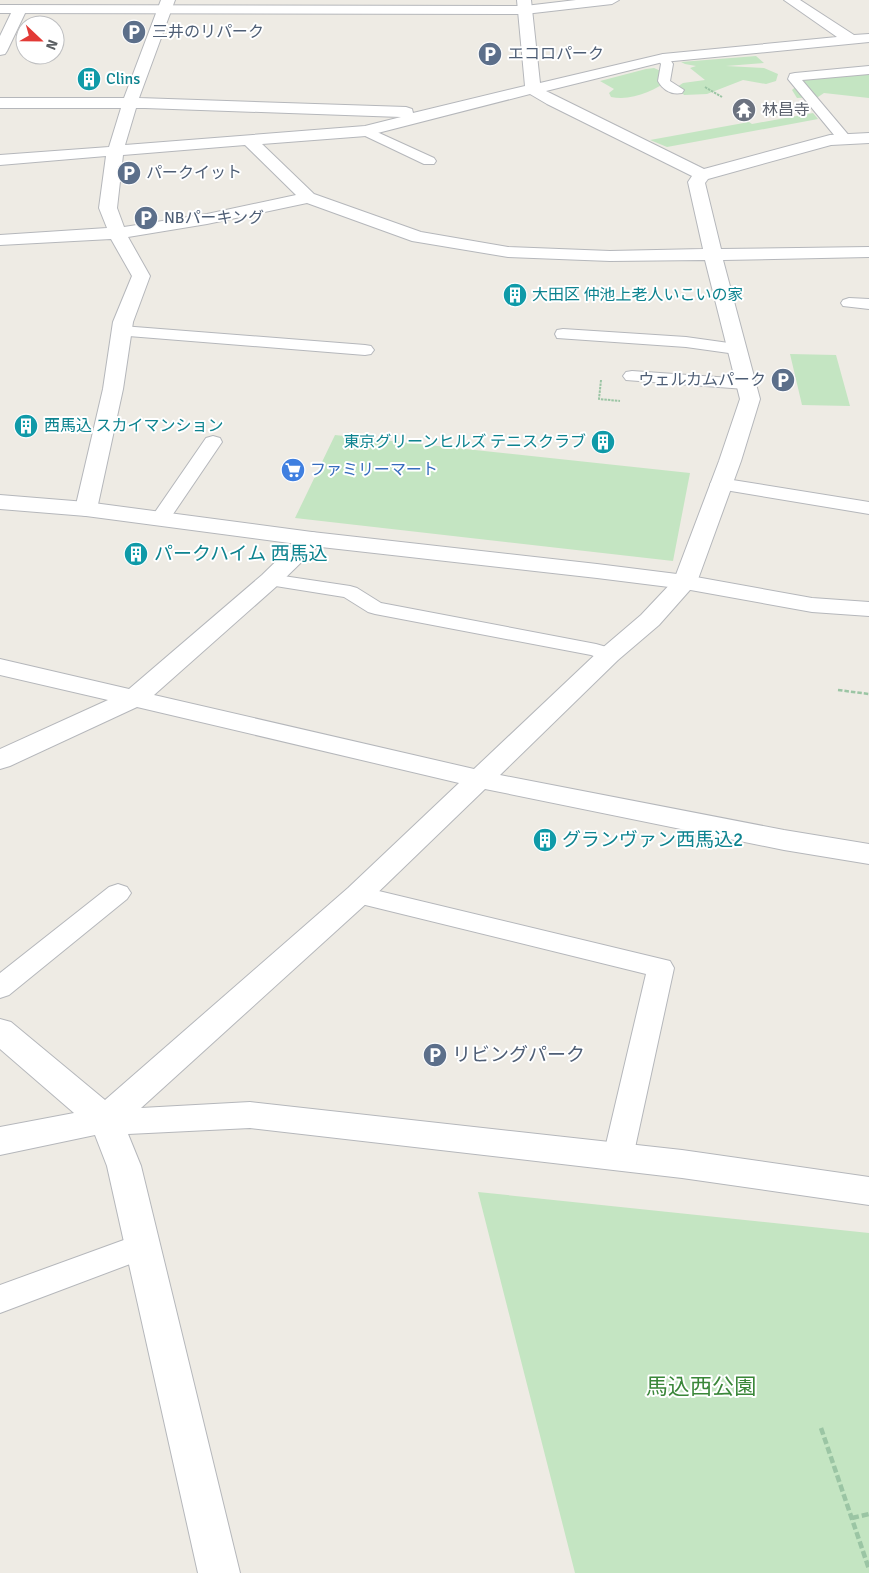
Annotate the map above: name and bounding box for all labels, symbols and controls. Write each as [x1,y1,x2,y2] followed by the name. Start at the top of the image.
[15,15,65,65] north arrow
[121,19,147,45] parking icon: 三井のリパーク
[152,22,264,42] place label: 三井のリパーク
[42,37,61,52] text: N
[477,41,503,67] parking icon: エコロパーク
[508,44,604,64] place label: エコロパーク
[76,66,102,92] building icon: Clins
[106,69,140,89] place label: Clins
[731,97,757,123] temple icon: 林昌寺
[762,100,810,120] place label: 林昌寺
[116,160,142,186] parking icon: パークイット
[146,163,242,183] place label: パークイット
[133,205,159,231] parking icon: NBパーキング
[164,208,264,228] place label: NBパーキング
[502,282,528,308] building icon: 大田区 仲池上老人いこいの家
[532,285,744,305] place label: 大田区 仲池上老人いこいの家
[770,367,796,393] parking icon: ウェルカムパーク
[638,370,766,390] place label: ウェルカムパーク
[13,413,39,439] building icon: 西馬込 スカイマンション
[44,416,224,436] place label: 西馬込 スカイマンション
[590,429,616,455] building icon: 東京グリーンヒルズ テニスクラブ
[343,432,586,452] place label: 東京グリーンヒルズ テニスクラブ
[280,457,306,483] supermarket icon: ファミリーマート
[310,460,438,480] place label: ファミリーマート
[123,541,149,567] building icon: パークハイム 西馬込
[154,542,327,566] place label: パークハイム 西馬込
[532,827,558,853] building icon: グランヴァン西馬込2
[562,828,743,852] place label: グランヴァン西馬込2
[422,1042,448,1068] parking icon: リビングパーク
[452,1043,585,1067] place label: リビングパーク
[646,1373,756,1400] park label: 馬込西公園

